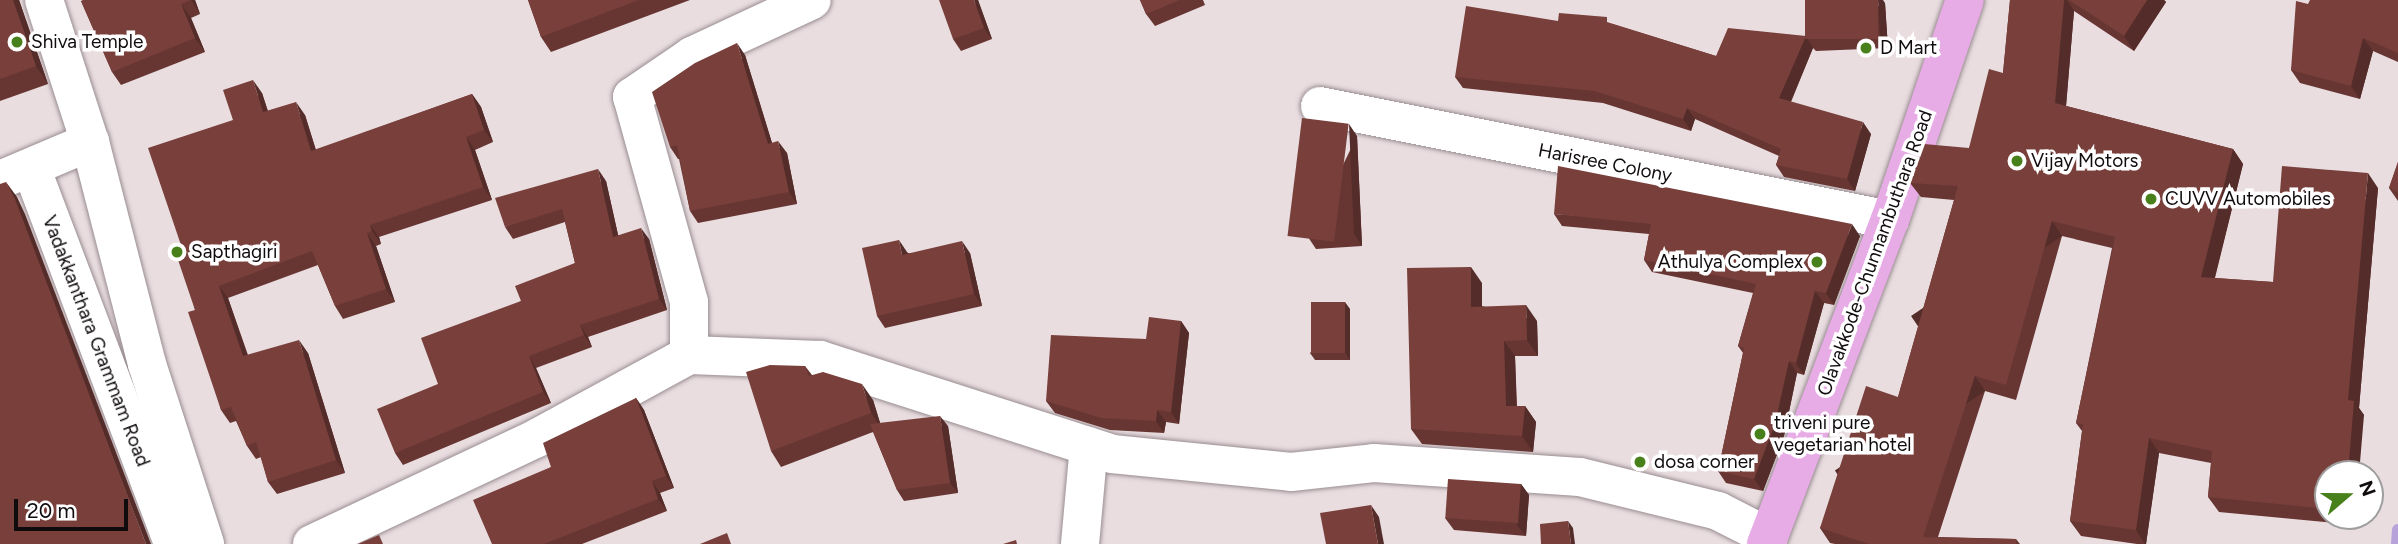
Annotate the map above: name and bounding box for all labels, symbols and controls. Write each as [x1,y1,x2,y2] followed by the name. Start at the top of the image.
[31,31,143,53] place label: Shiva Temple
[9,34,25,50] marker: Shiva Temple
[1880,37,1937,59] place label: D Mart
[1858,40,1874,56] marker: D Mart
[1813,107,1937,399] street label: Olavakkode-Chunnambuthara Road
[1536,139,1674,187] street label: Harisree Colony
[2031,150,2138,172] place label: Vijay Motors
[2009,153,2025,169] marker: Vijay Motors
[2165,188,2331,210] place label: CUVV Automobiles
[2143,191,2159,207] marker: CUVV Automobiles
[38,212,154,470] street label: Vadakkanthara Grammam Road
[191,241,277,263] place label: Sapthagiri
[169,244,185,260] marker: Sapthagiri
[1658,251,1803,273] place label: Athulya Complex
[1809,254,1825,270] marker: Athulya Complex
[1774,412,1912,456] place label: triveni pure vegetarian hotel
[1752,426,1768,442] marker: triveni pure vegetarian hotel
[1654,451,1755,473] place label: dosa corner
[1632,454,1648,470] marker: dosa corner
[2314,460,2384,530] north arrow
[2354,477,2381,499] text: N
[18,484,131,528] scale bar
[27,498,75,523] text: 20 m

